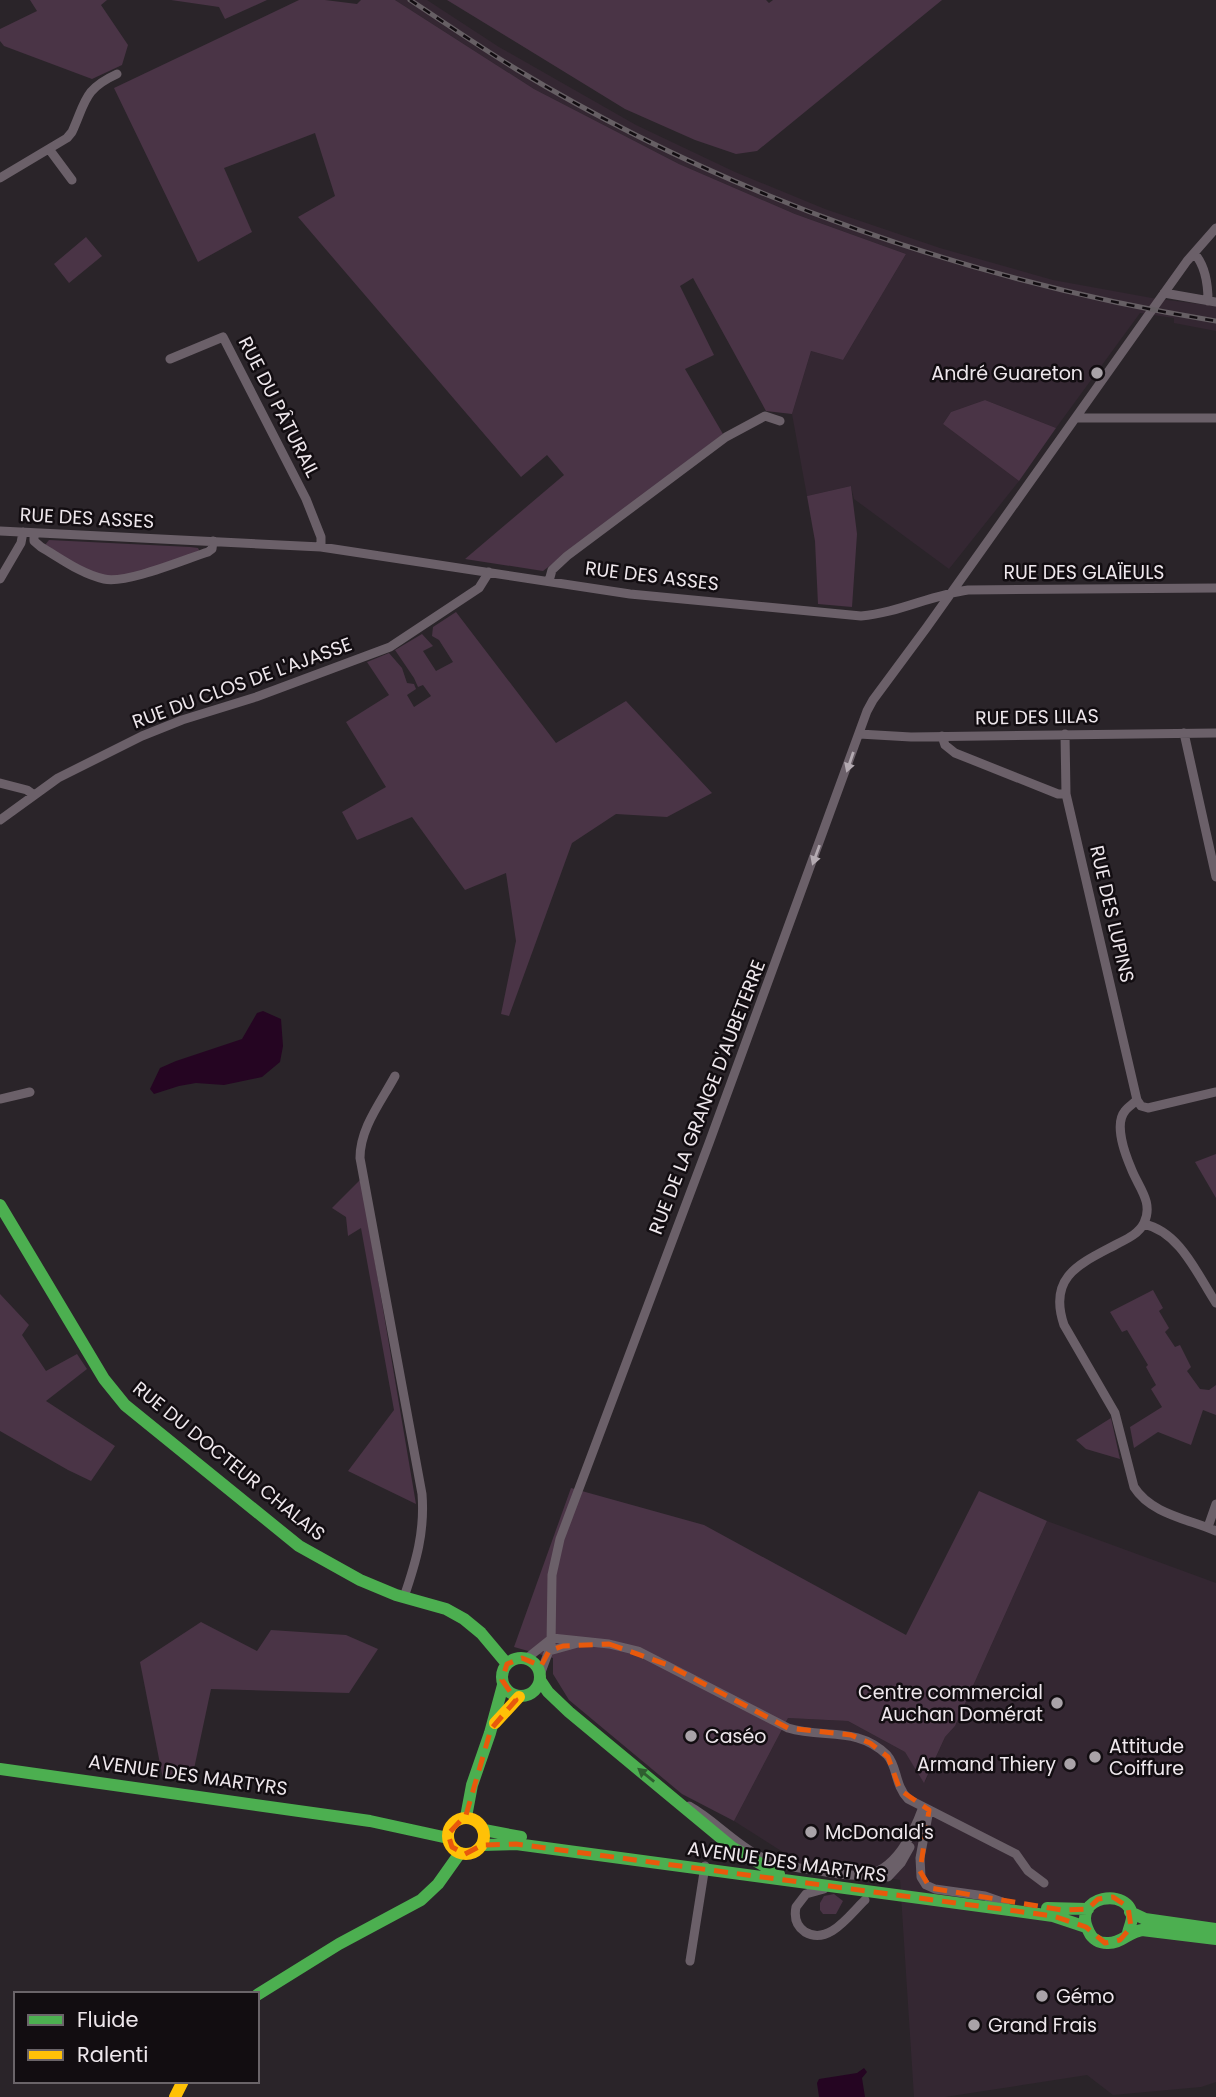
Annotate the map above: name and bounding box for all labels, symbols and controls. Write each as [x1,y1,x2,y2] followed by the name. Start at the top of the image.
[232,332,326,482] street label: RUE DU PÂTURAIL
[931,360,1083,387] place label: André Guareton
[1089,365,1105,381] marker: André Guareton
[19,501,155,535] street label: RUE DES ASSES
[584,554,720,598] street label: RUE DES ASSES
[1003,559,1165,586] street label: RUE DES GLAÏEULS
[128,631,356,735] street label: RUE DU CLOS DE L'AJASSE
[975,702,1099,732] street label: RUE DES LILAS
[844,752,855,773] one-way arrow
[1083,843,1141,985] street label: RUE DES LUPINS
[810,844,821,865] one-way arrow
[642,956,772,1238] street label: RUE DE LA GRANGE D'AUBETERRE
[127,1375,331,1547] street label: RUE DU DOCTEUR CHALAIS
[858,1679,1043,1728] place label: Centre commercial Auchan Domérat
[1049,1695,1065,1711] marker: Centre commercial Auchan Domérat
[705,1723,766,1750] place label: Caséo
[683,1728,699,1744] marker: Caséo
[1109,1733,1184,1782] place label: Attitude Coiffure
[87,1748,289,1802] street label: AVENUE DES MARTYRS
[1087,1749,1103,1765] marker: Attitude Coiffure
[917,1751,1056,1778] place label: Armand Thiery
[1062,1756,1078,1772] marker: Armand Thiery
[637,1767,655,1783] one-way arrow
[825,1819,934,1846] place label: McDonald's
[803,1824,819,1840] marker: McDonald's
[686,1835,888,1889] street label: AVENUE DES MARTYRS
[1056,1983,1114,2010] place label: Gémo
[1034,1988,1050,2004] marker: Gémo
[14,1992,259,2083] legend
[77,2005,139,2034] text: Fluide
[988,2012,1097,2039] place label: Grand Frais
[966,2017,982,2033] marker: Grand Frais
[77,2040,148,2069] text: Ralenti

